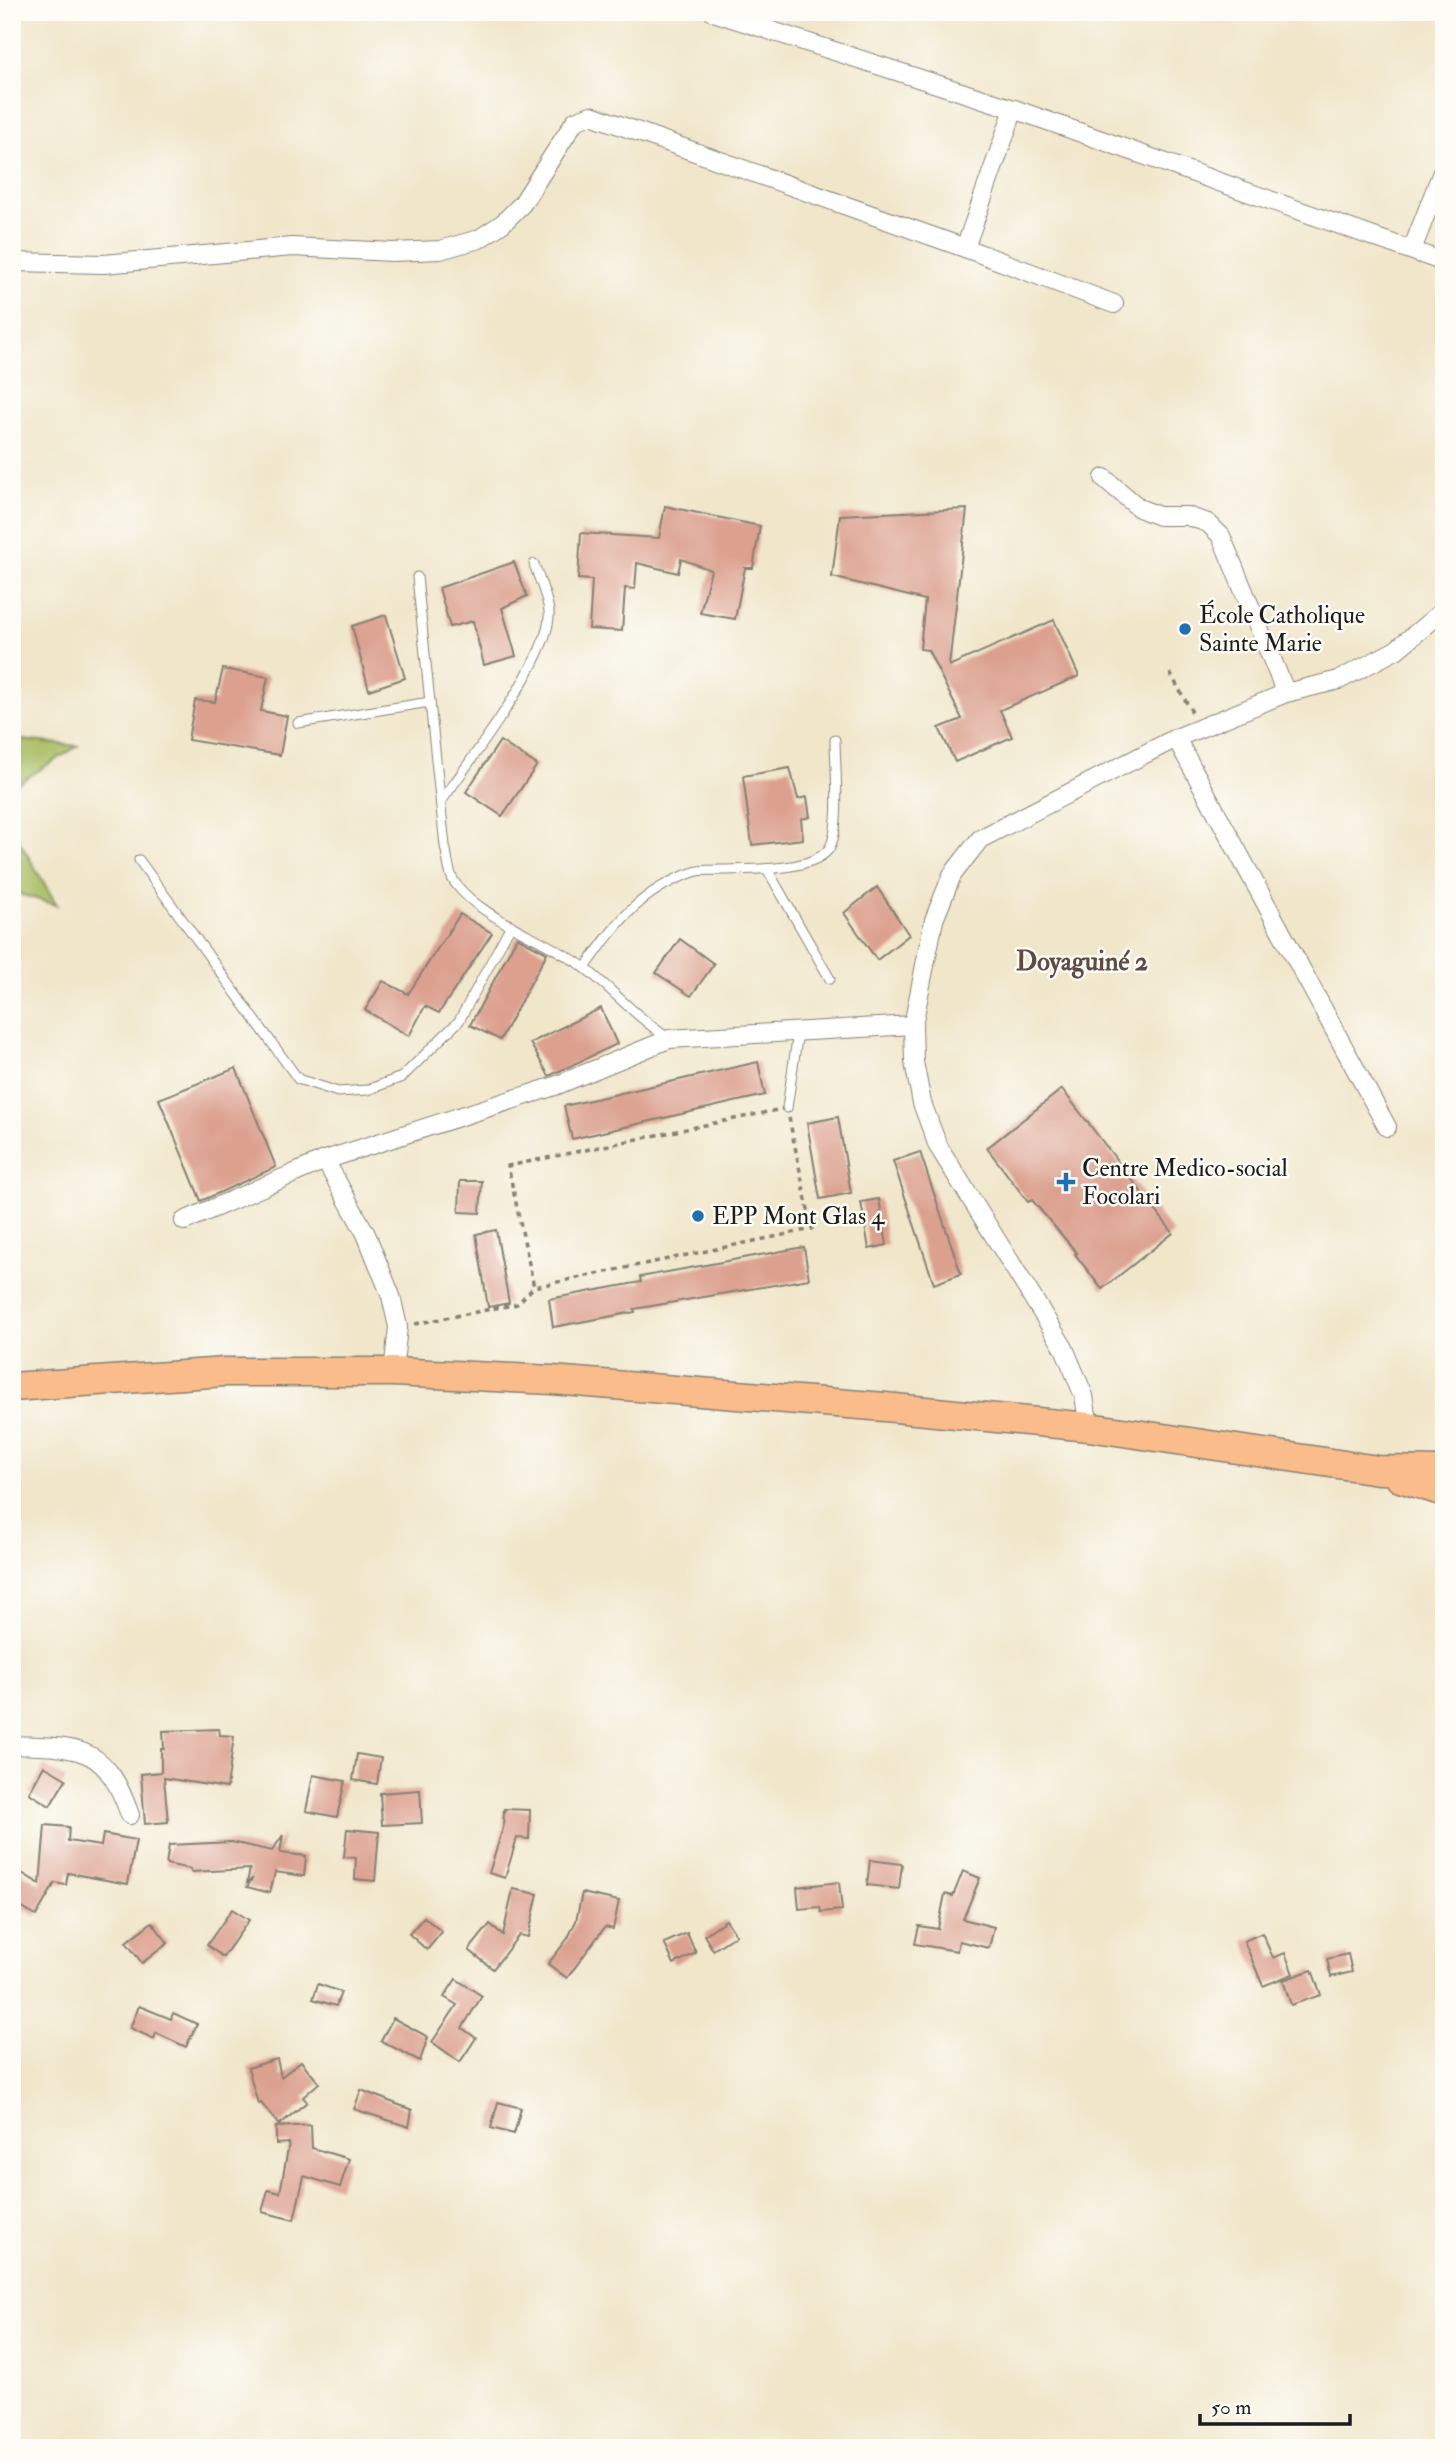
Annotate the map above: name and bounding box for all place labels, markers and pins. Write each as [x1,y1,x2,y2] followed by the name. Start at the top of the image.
[1199,599,1365,659] place label: École Catholique Sainte Marie
[1177,621,1193,637] marker: École Catholique Sainte Marie
[1082,1153,1288,1212] place label: Centre Medico-social Focolari
[1056,1172,1076,1192] marker: Centre Medico-social Focolari
[712,1201,885,1232] place label: EPP Mont Glas 4
[690,1208,706,1224] marker: EPP Mont Glas 4

